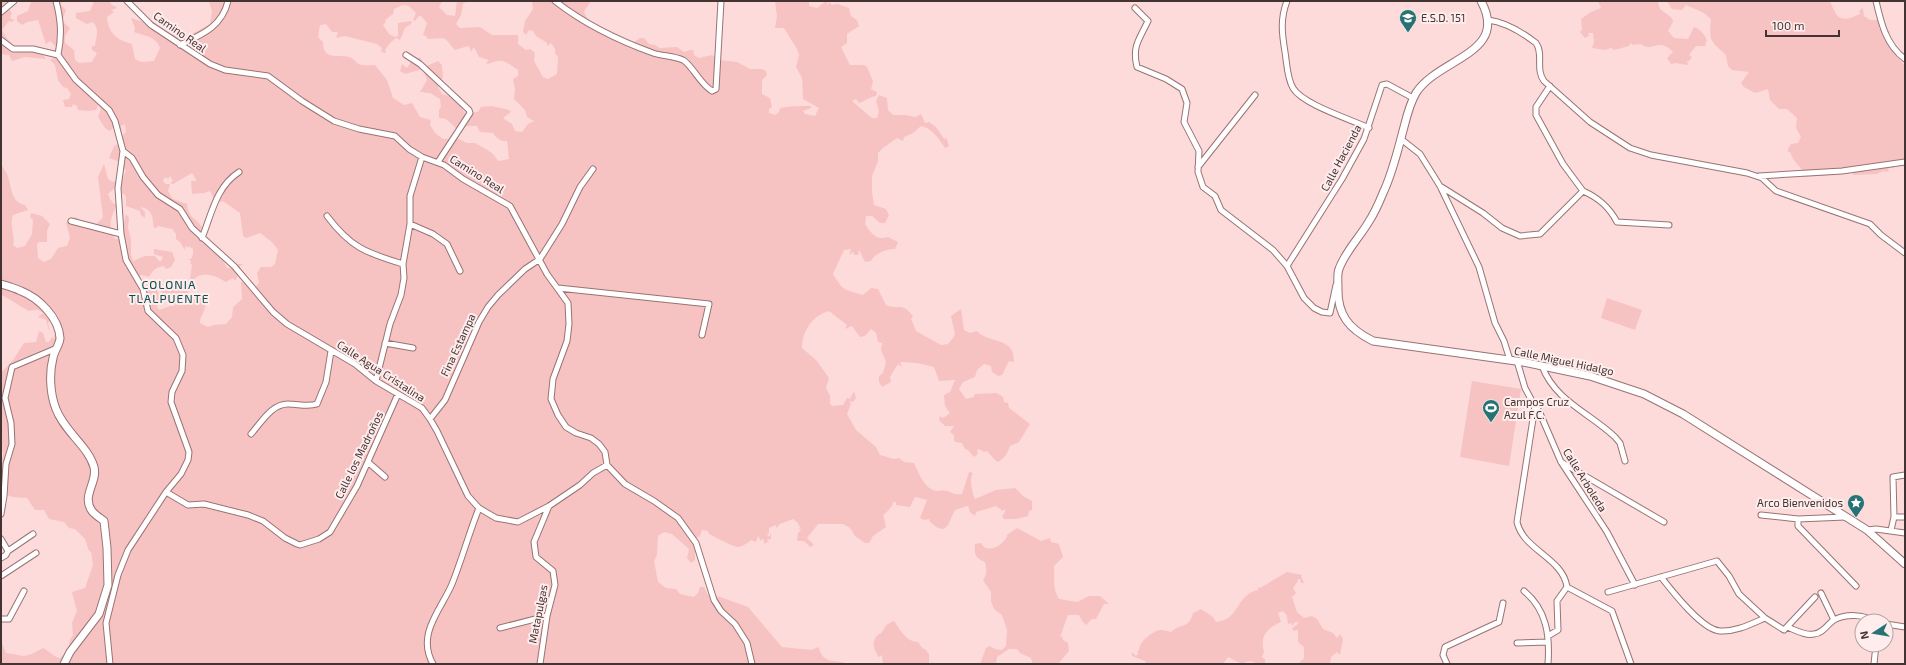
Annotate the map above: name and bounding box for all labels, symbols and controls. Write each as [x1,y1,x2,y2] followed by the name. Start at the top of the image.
[1398,8,1418,33] school or university icon: E.S.D. 151
[151,9,210,55] street label: Camino Real
[1421,11,1465,24] place label: E.S.D. 151
[1766,12,1839,38] scale bar
[1772,18,1804,32] text: 100 m
[1318,122,1364,193] street label: Calle Hacienda
[448,152,507,196] street label: Camino Real
[129,277,209,305] district label: COLONIA TLALPUENTE
[437,311,478,378] street label: Fina Estampa
[335,337,428,404] street label: Calle Agua Cristalina
[1513,344,1615,377] street label: Calle Miguel Hidalgo
[1504,395,1570,421] place label: Campos Cruz Azul F.C.
[1481,398,1501,423] sports icon: Campos Cruz Azul F.C.
[332,409,386,501] street label: Calle los Madroños
[1561,446,1610,514] street label: Calle Arboleda
[1846,493,1866,518] place icon: Arco Bienvenidos
[1757,496,1843,509] place label: Arco Bienvenidos
[525,583,550,644] street label: Matapulgas
[1854,613,1894,653] north arrow
[1857,630,1871,640] text: N

